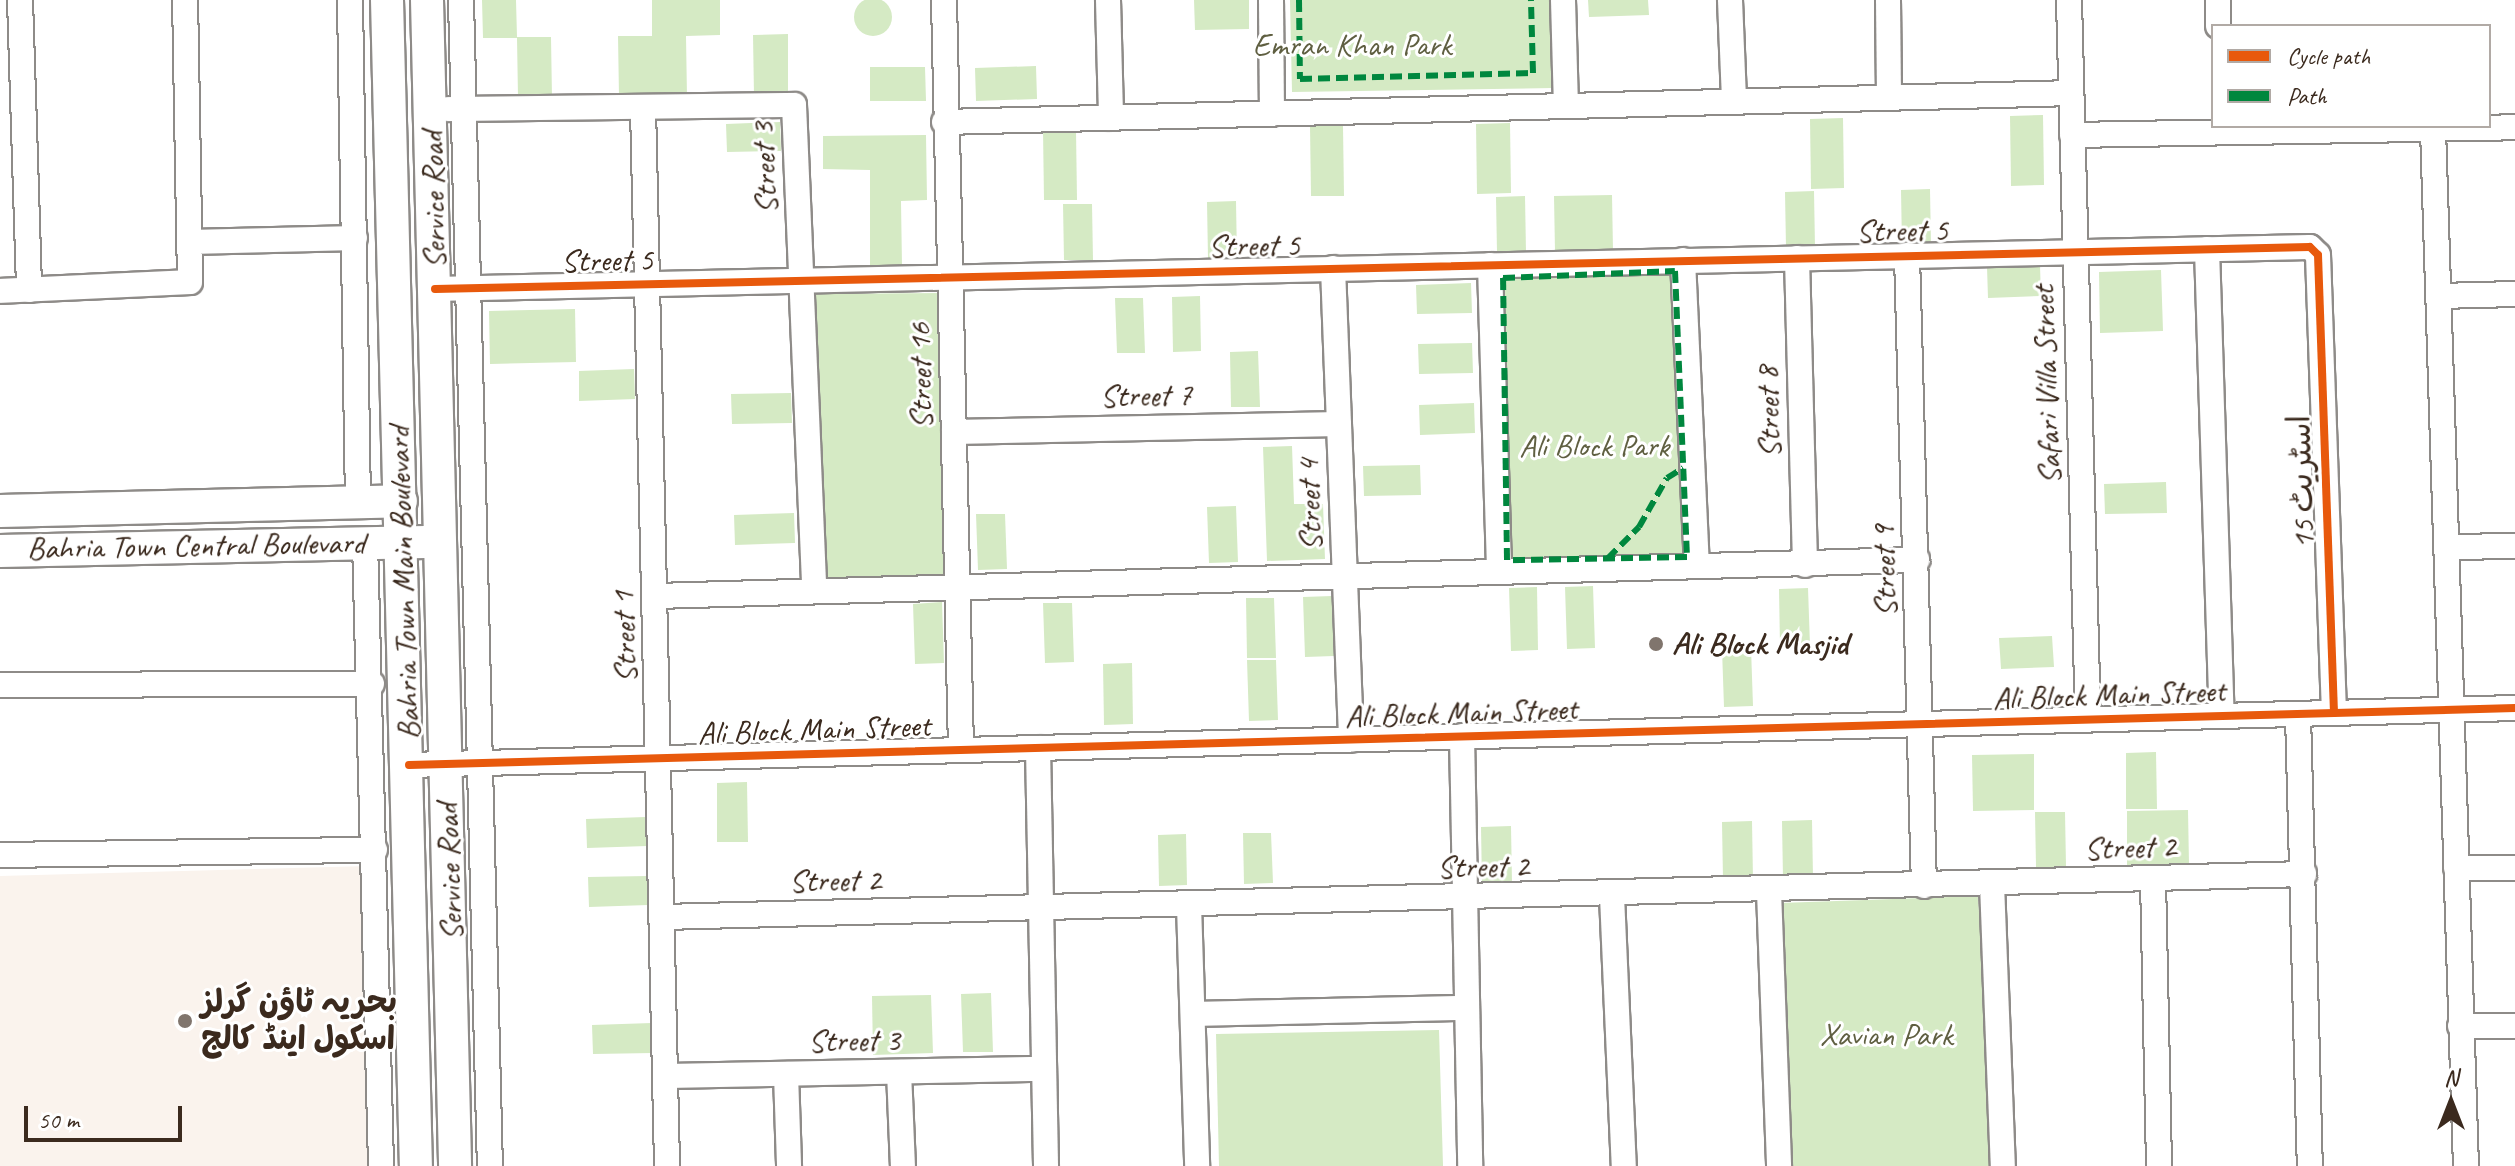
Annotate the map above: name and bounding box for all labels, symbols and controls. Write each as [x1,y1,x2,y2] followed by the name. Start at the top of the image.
[2211,24,2491,128] legend
[1252,26,1452,64] park label: Emran Khan Park
[2287,41,2370,71] text: Cycle path
[2287,81,2327,111] text: Path
[743,121,787,215] street label: Street 3
[414,131,454,269] street label: Service Road
[1856,211,1948,251] street label: Street 5
[1208,226,1300,266] street label: Street 5
[561,241,653,281] street label: Street 5
[2024,285,2070,485] street label: Safari Villa Street
[901,323,941,429] street label: Street 16
[1748,365,1790,459] street label: Street 8
[1100,376,1192,416] street label: Street 7
[2280,414,2324,550] street label: اسٹریٹ 15
[379,425,429,741] street label: Bahria Town Main Boulevard
[1519,427,1669,465] park label: Ali Block Park
[1289,458,1331,552] street label: Street 4
[27,524,365,568] street label: Bahria Town Central Boulevard
[1864,524,1906,618] street label: Street 9
[604,590,646,684] street label: Street 1
[1672,625,1848,663] place label: Ali Block Masjid
[1647,635,1665,653] marker: Ali Block Masjid
[1991,672,2227,718] street label: Ali Block Main Street
[1343,690,1579,736] street label: Ali Block Main Street
[696,707,932,753] street label: Ali Block Main Street
[428,803,472,941] street label: Service Road
[2083,827,2177,869] street label: Street 2
[1437,847,1529,887] street label: Street 2
[789,861,881,901] street label: Street 2
[201,984,397,1059] place label: بحریہ ٹاؤن گرلز اسکول اینڈ کالج
[176,1012,194,1030] marker: بحریہ ٹاؤن گرلز اسکول اینڈ کالج
[1820,1016,1952,1054] park label: Xavian Park
[808,1021,900,1061] street label: Street 3
[2411,1062,2491,1142] north arrow
[2444,1064,2458,1092] text: N
[28,1090,186,1140] scale bar
[38,1105,79,1135] text: 50 m

